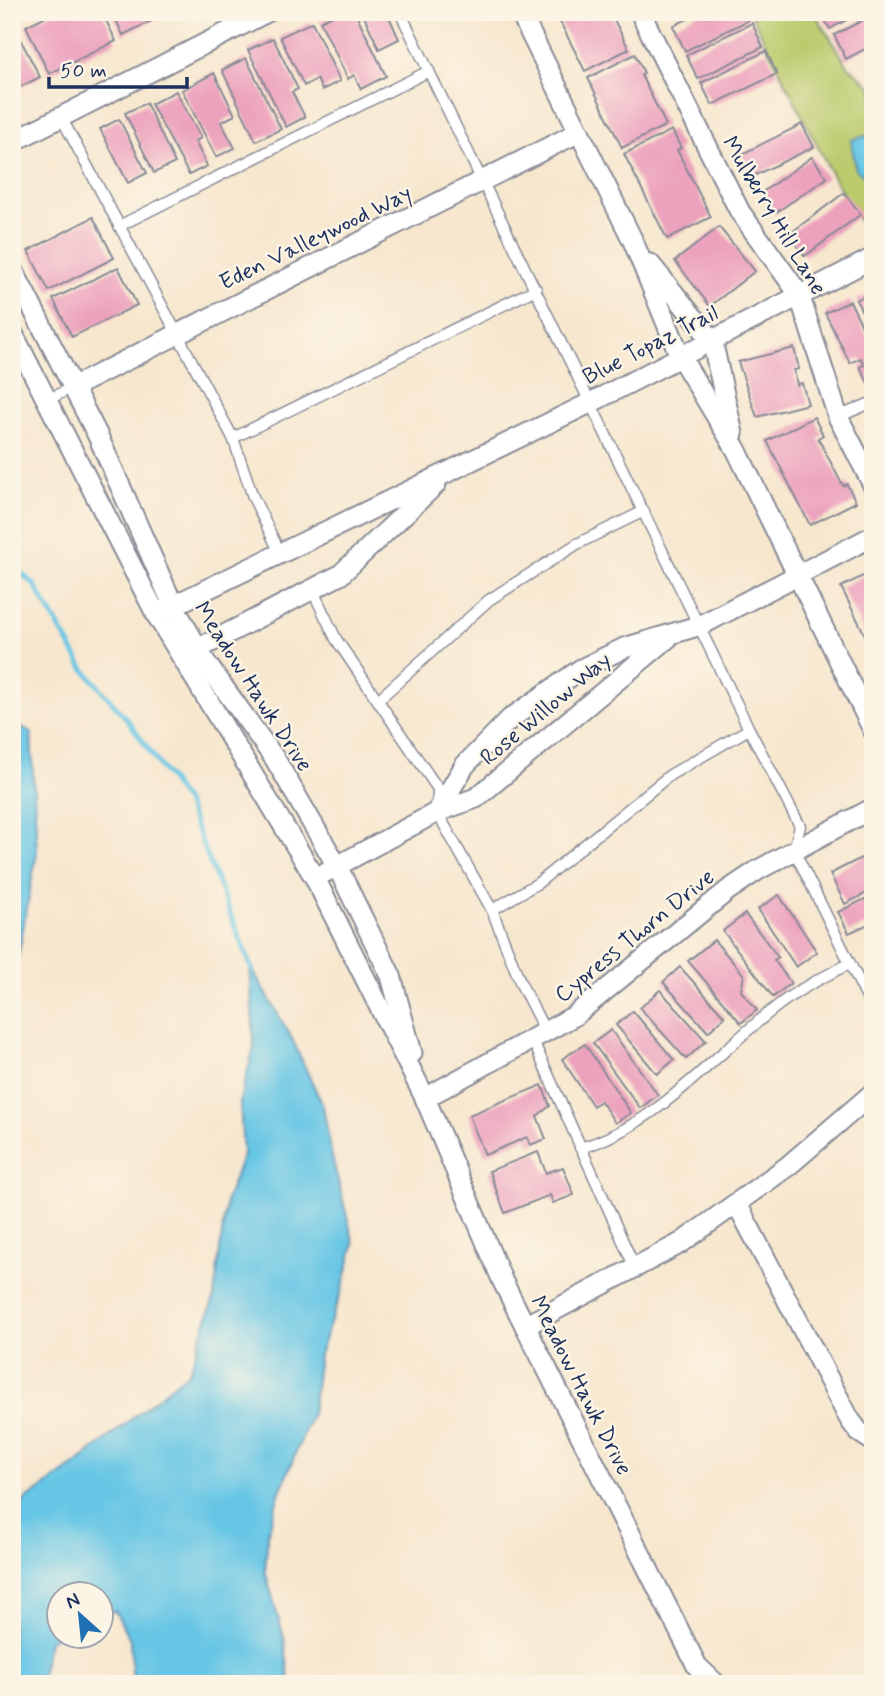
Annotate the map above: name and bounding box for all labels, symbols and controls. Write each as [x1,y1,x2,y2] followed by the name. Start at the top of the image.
[49,46,187,90] scale bar
[60,57,107,85] text: 50 m
[714,131,833,301] street label: Mulberry Hill Lane
[215,179,417,298] street label: Eden Valleywood Way
[578,299,724,393] street label: Blue Topaz Trail
[186,596,319,778] street label: Meadow Hawk Drive
[475,646,618,773] street label: Rose Willow Way
[549,863,721,1010] street label: Cypress Thorn Drive
[522,1291,638,1481] street label: Meadow Hawk Drive
[46,1580,116,1650] north arrow
[62,1587,84,1615] text: N

